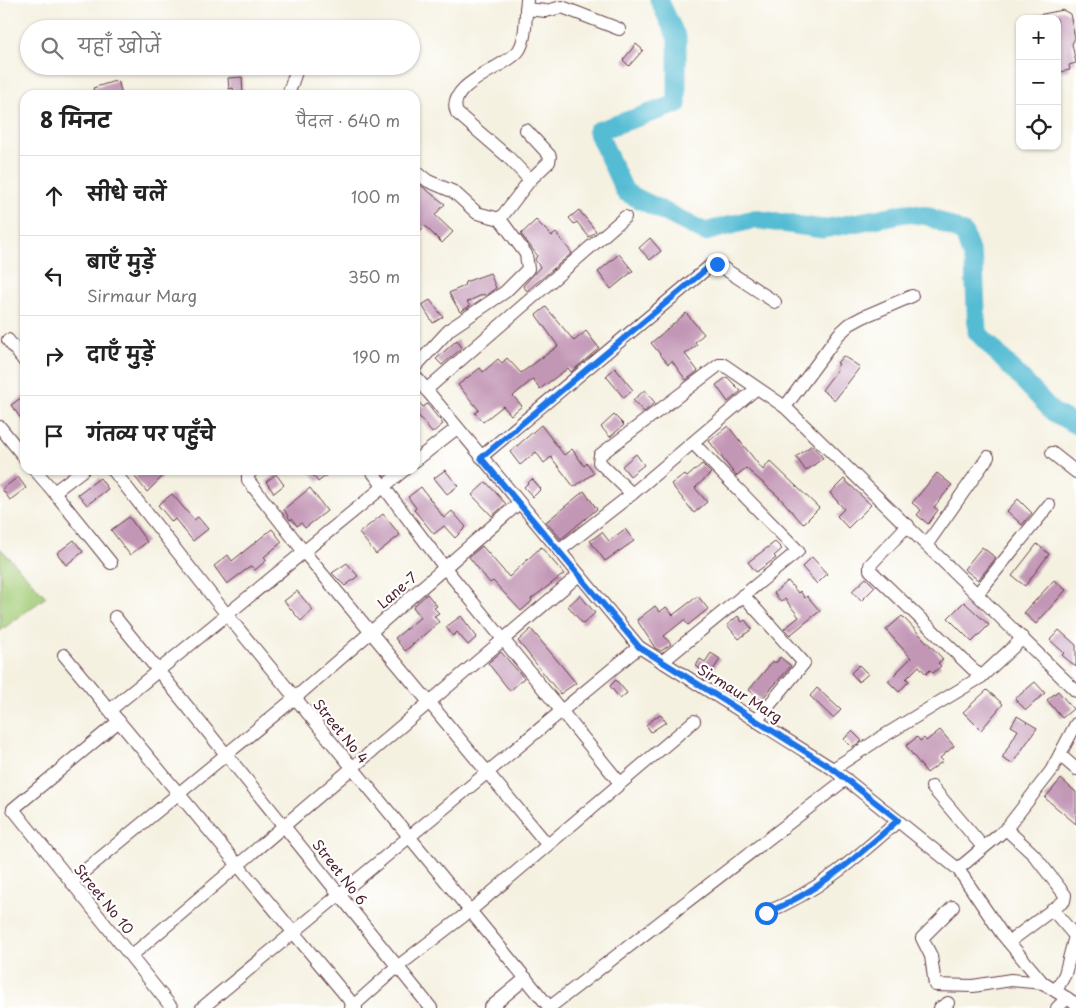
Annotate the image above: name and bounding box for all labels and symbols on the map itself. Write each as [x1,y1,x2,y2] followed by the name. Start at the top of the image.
[706,253,729,276] route end
[372,567,422,613] street label: Lane-7
[694,659,786,727] street label: Sirmaur Marg
[308,694,374,768] street label: Street No 4
[308,835,372,909] street label: Street No 6
[69,859,139,939] street label: Street No 10
[755,902,778,925] route start

